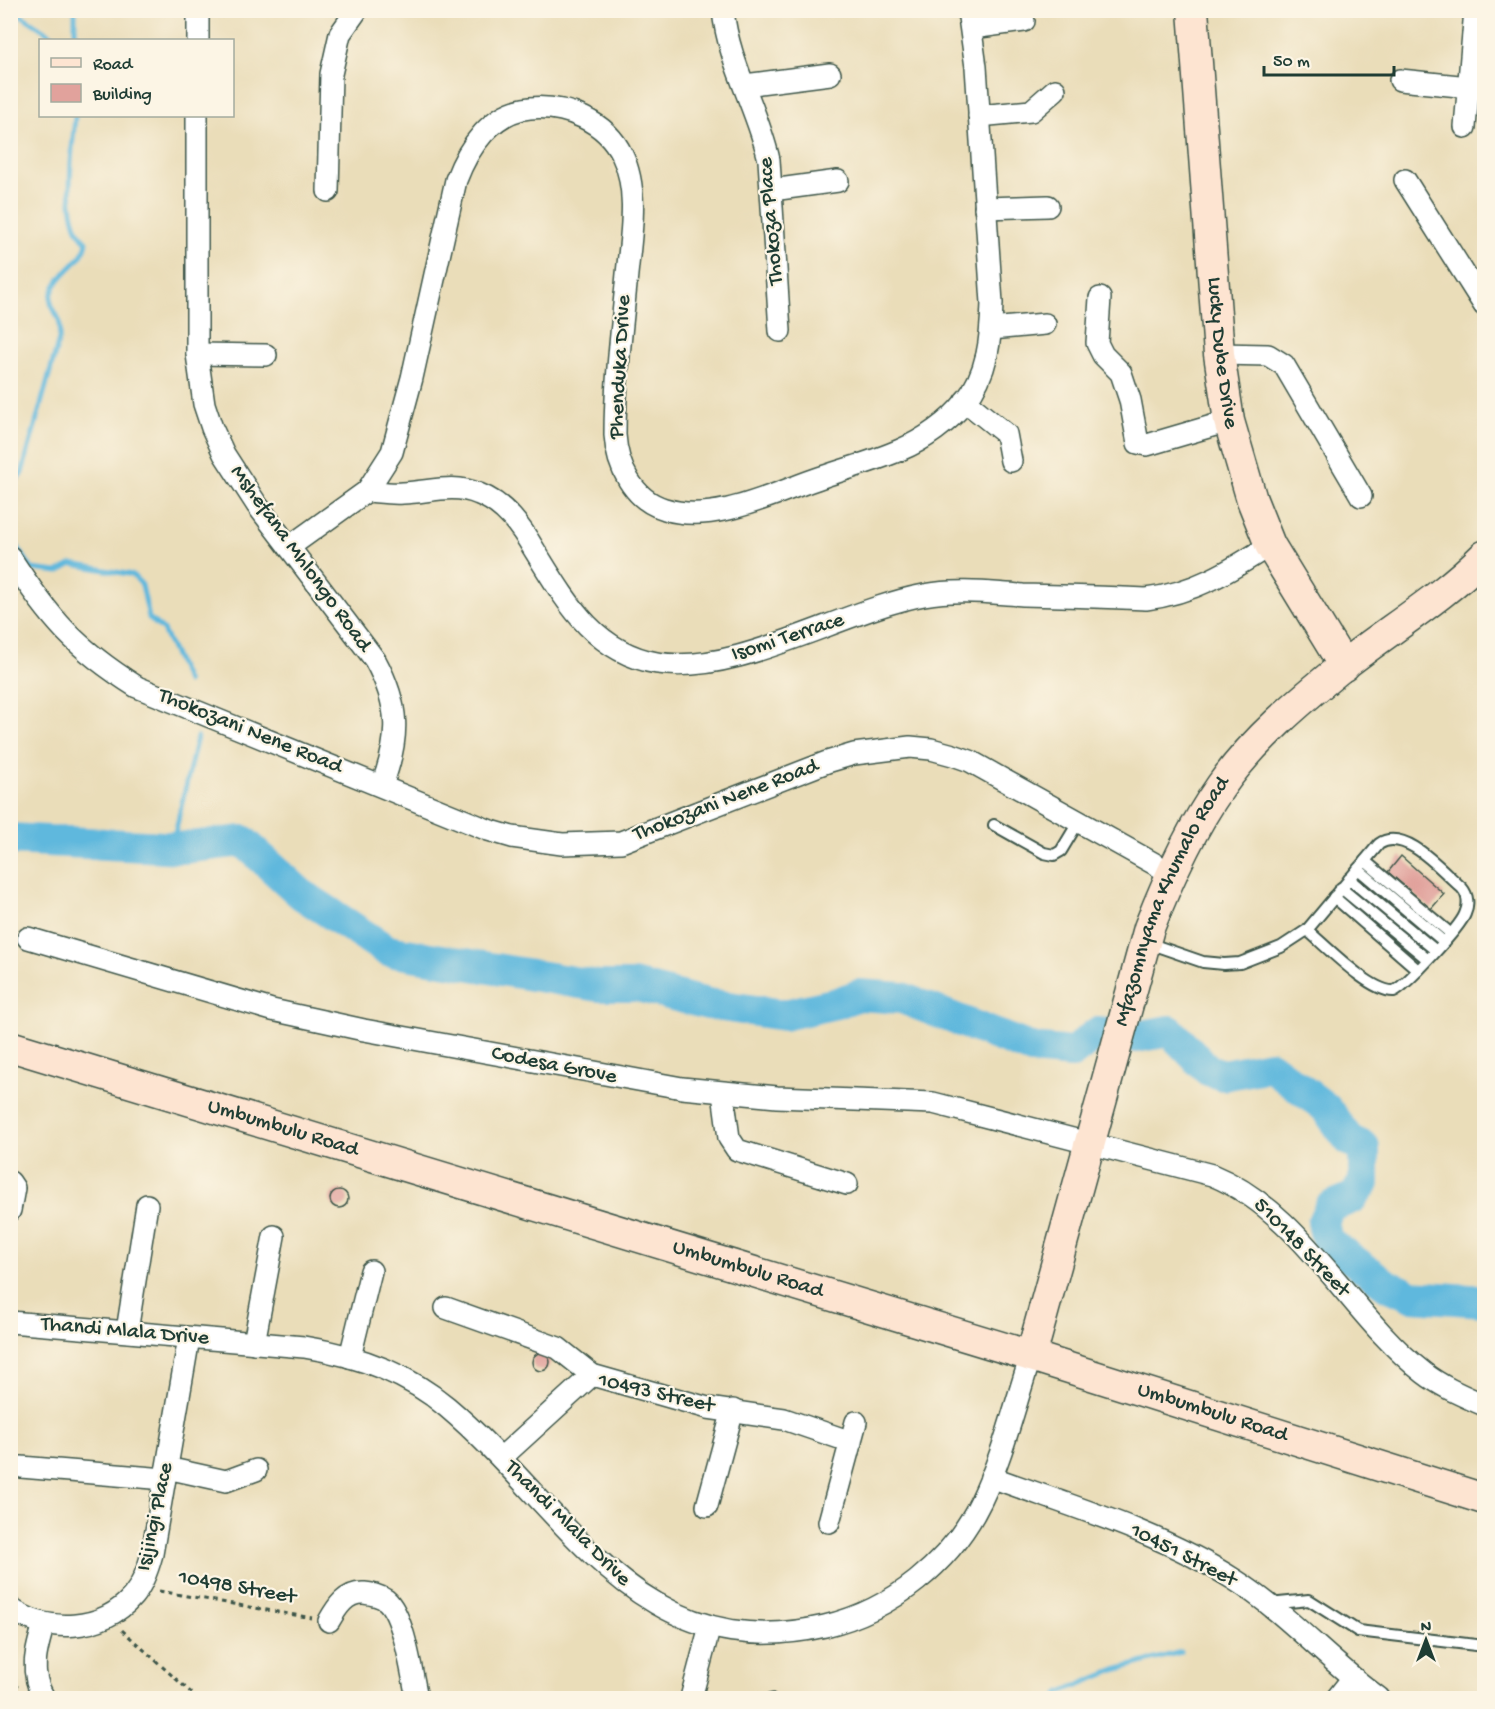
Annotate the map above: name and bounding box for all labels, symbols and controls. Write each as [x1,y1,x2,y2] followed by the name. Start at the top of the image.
[39,39,234,117] legend
[1264,39,1394,77] scale bar
[1273,52,1310,73] text: 50 m
[93,55,134,76] text: Road
[92,85,152,106] text: Building
[753,155,791,288] street label: Thokoza Place
[1200,276,1244,433] street label: Lucky Dube Drive
[604,294,638,441] street label: Phenduka Drive
[224,461,378,659] street label: Mshefana Mhlongo Road
[728,607,848,668] street label: Isomi Terrace
[152,682,348,782] street label: Thokozani Nene Road
[628,753,824,849] street label: Thokozani Nene Road
[1109,770,1237,1029] street label: Mfazomnyama Khumalo Road
[489,1041,620,1091] street label: Codesa Grove
[204,1094,363,1165] street label: Umbumbulu Road
[1247,1193,1356,1305] street label: 510148 Street
[669,1235,828,1306] street label: Umbumbulu Road
[38,1312,211,1352] street label: Thandi Mlala Drive
[595,1368,718,1420] street label: 10493 Street
[1134,1377,1293,1450] street label: Umbumbulu Road
[497,1454,636,1593] street label: Thandi Mlala Drive
[132,1460,180,1574] street label: Isijingi Place
[1124,1518,1242,1595] street label: 10451 Street
[175,1565,300,1611] street label: 10498 Street
[1396,1610,1456,1670] north arrow
[1421,1619,1432,1638] text: N

